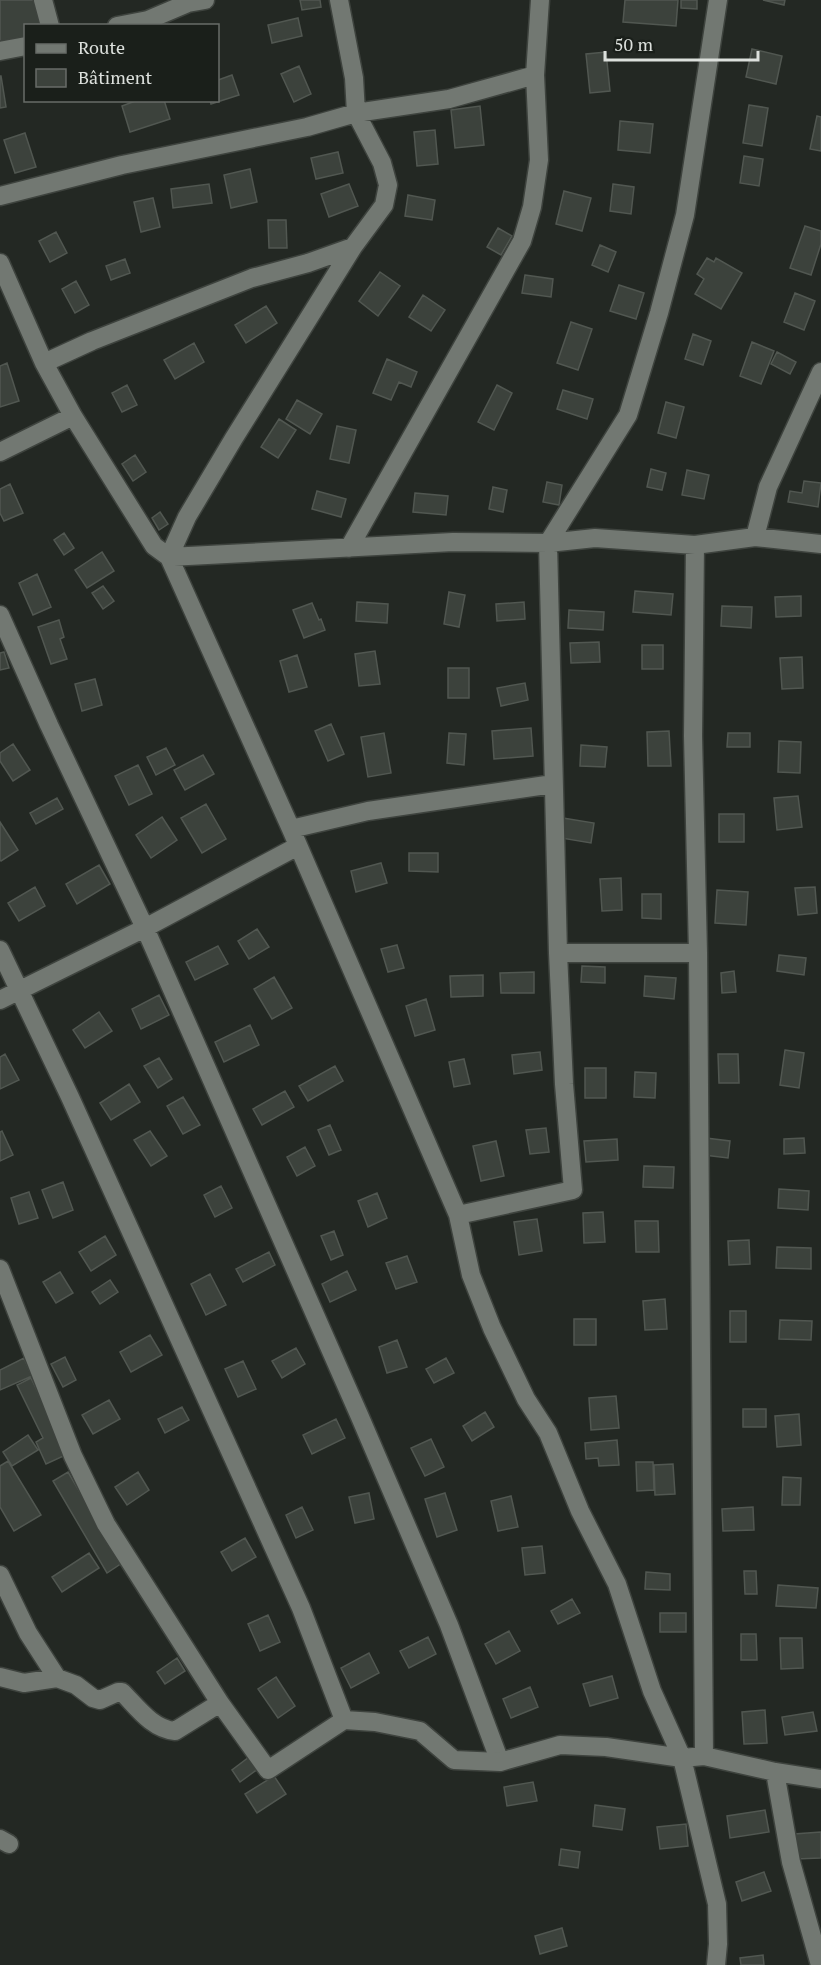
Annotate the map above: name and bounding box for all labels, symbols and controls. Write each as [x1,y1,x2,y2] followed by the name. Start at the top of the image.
[24,24,219,102] legend
[605,24,758,62] scale bar
[614,32,654,56] text: 50 m
[78,35,125,59] text: Route
[78,65,153,89] text: Bâtiment

